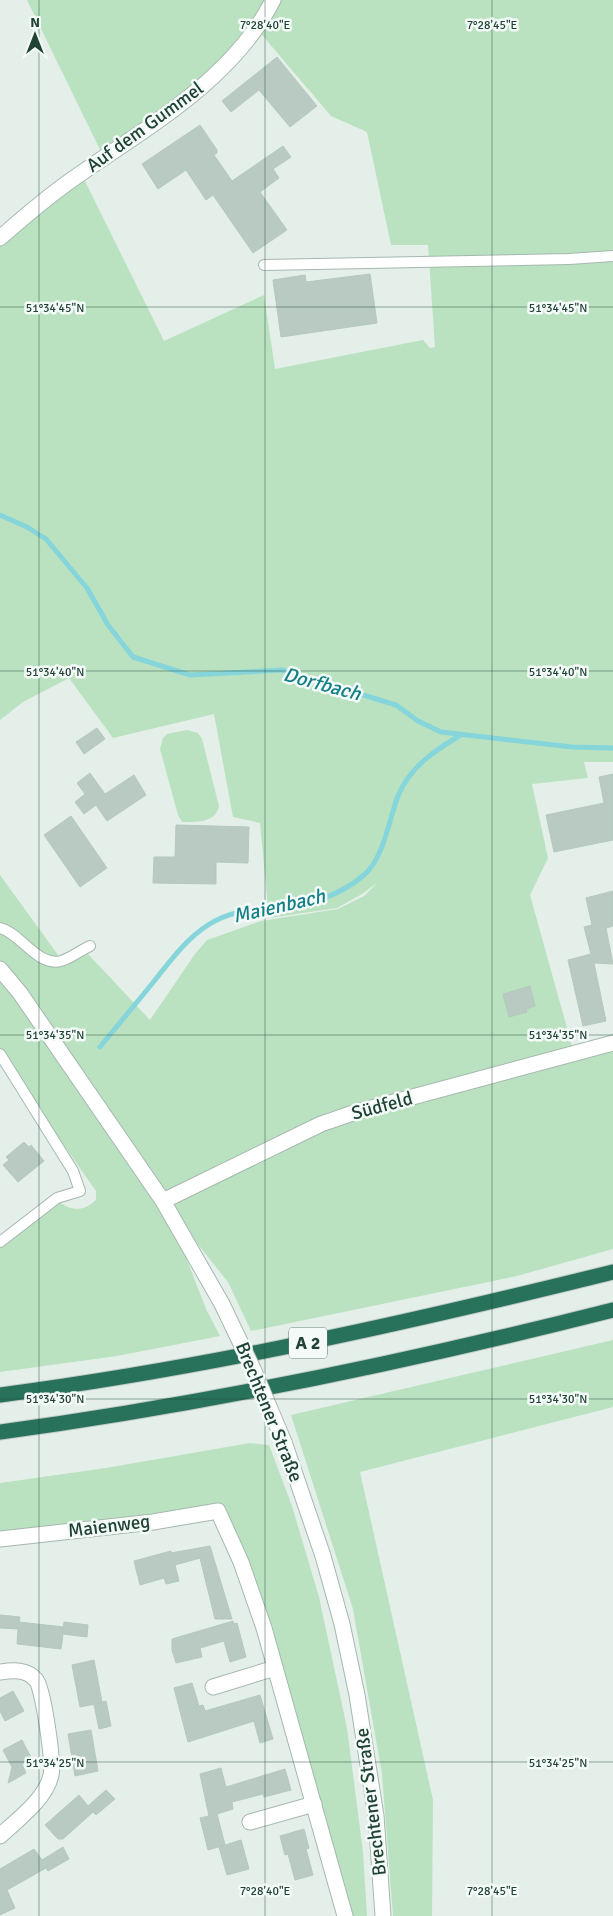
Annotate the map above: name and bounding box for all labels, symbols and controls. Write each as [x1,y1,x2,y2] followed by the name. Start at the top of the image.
[10,10,60,60] north arrow
[30,14,40,31] text: N
[240,18,291,33] text: 7°28'40"E
[467,18,518,33] text: 7°28'45"E
[82,76,208,178] street label: Auf dem Gummel
[26,301,84,316] text: 51°34'45"N
[529,301,587,316] text: 51°34'45"N
[281,662,364,707] water label: Dorfbach
[26,665,84,680] text: 51°34'40"N
[529,665,587,680] text: 51°34'40"N
[231,883,328,929] water label: Maienbach
[26,1028,84,1043] text: 51°34'35"N
[529,1028,587,1043] text: 51°34'35"N
[349,1086,415,1126] street label: Südfeld
[289,1328,327,1359] road number: A 2
[230,1339,308,1485] street label: Brechtener Straße
[26,1392,84,1407] text: 51°34'30"N
[529,1392,587,1407] text: 51°34'30"N
[66,1509,152,1543] street label: Maienweg
[350,1727,392,1877] street label: Brechtener Straße
[26,1756,84,1771] text: 51°34'25"N
[529,1756,587,1771] text: 51°34'25"N
[240,1884,291,1899] text: 7°28'40"E
[467,1884,518,1899] text: 7°28'45"E

